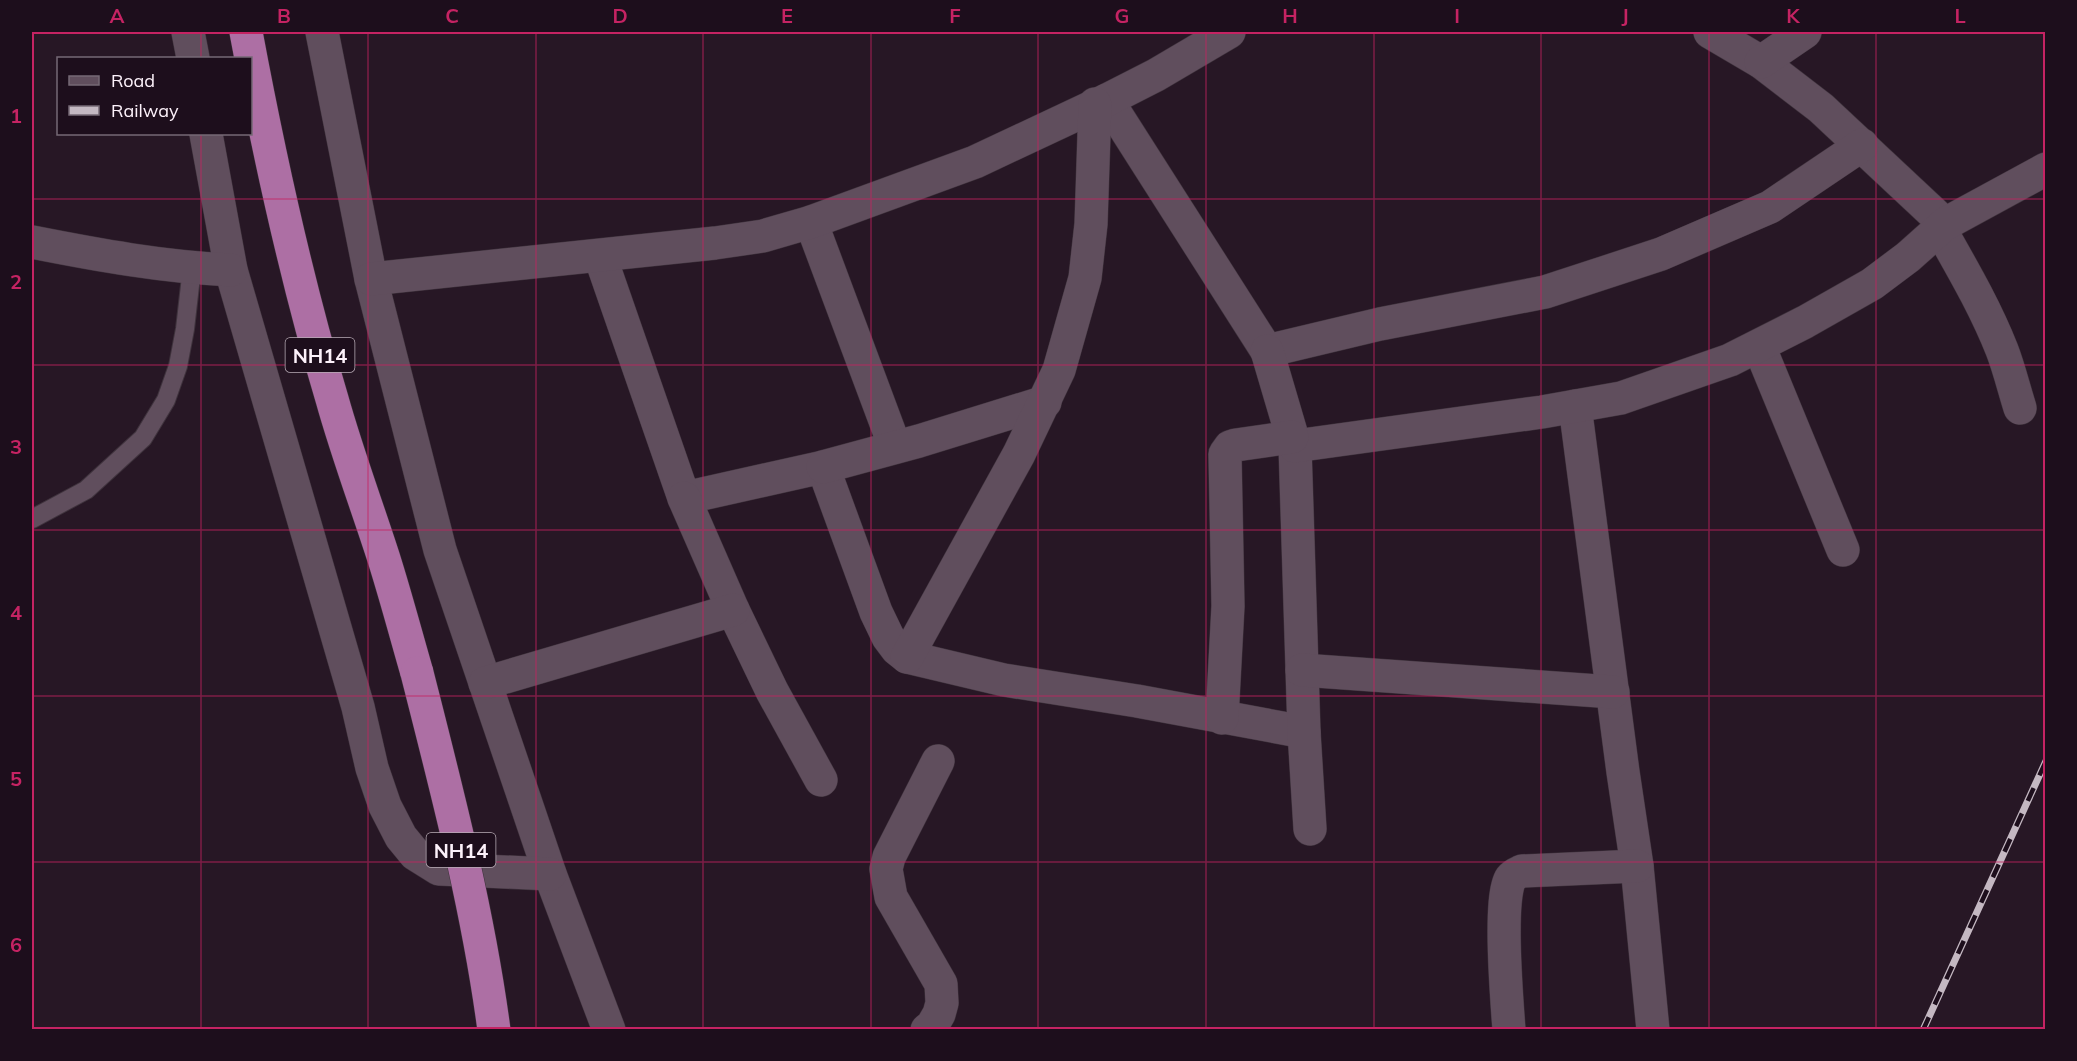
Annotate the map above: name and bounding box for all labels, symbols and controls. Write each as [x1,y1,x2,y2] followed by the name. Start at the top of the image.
[110,3,125,28] text: A
[277,3,291,28] text: B
[445,3,459,28] text: C
[612,3,628,28] text: D
[781,3,793,28] text: E
[949,3,961,28] text: F
[1115,3,1129,28] text: G
[1282,3,1298,28] text: H
[1454,3,1460,28] text: I
[1621,3,1629,28] text: J
[1786,3,1800,28] text: K
[1954,3,1966,28] text: L
[57,57,252,135] legend
[111,69,155,92] text: Road
[111,99,179,122] text: Railway
[10,103,22,128] text: 1
[10,269,22,294] text: 2
[286,338,354,372] road number: NH14
[10,434,22,459] text: 3
[10,600,22,625] text: 4
[10,766,22,791] text: 5
[426,833,496,867] road number: NH14
[10,932,22,957] text: 6

